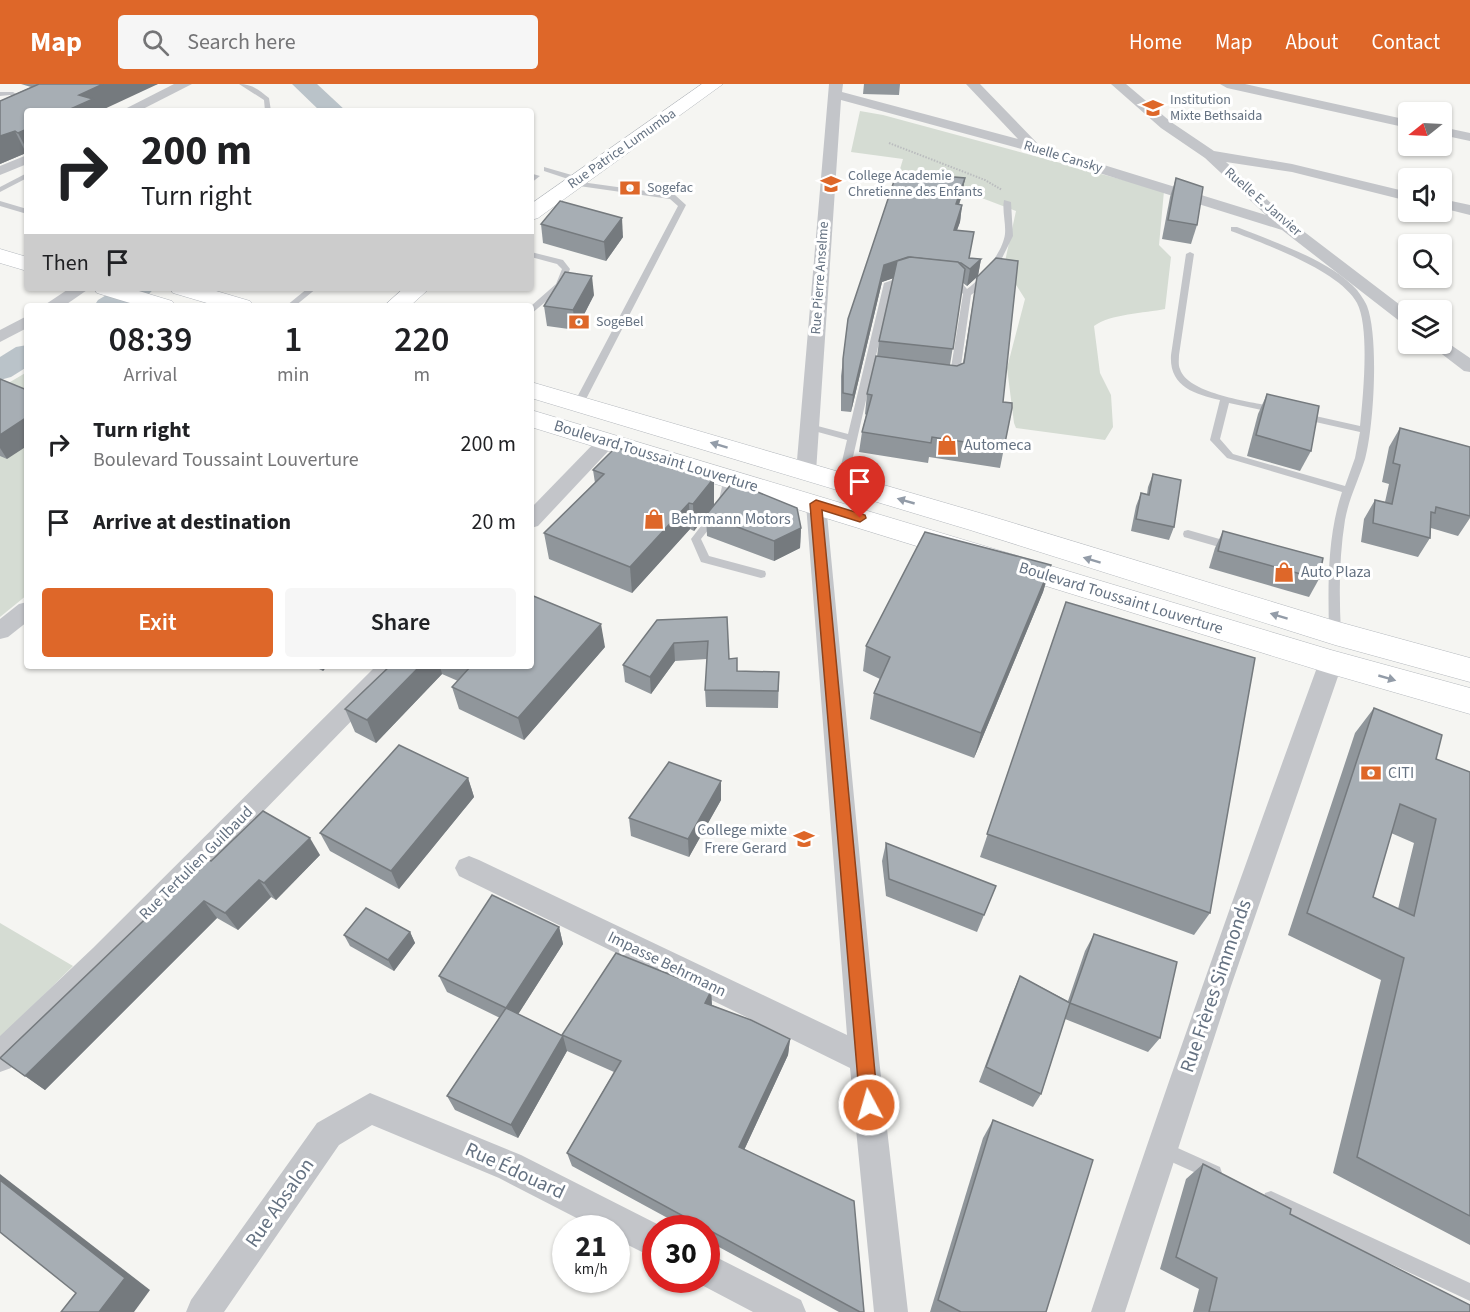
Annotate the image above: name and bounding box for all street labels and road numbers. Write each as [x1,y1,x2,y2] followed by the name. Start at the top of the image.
[564,104,680,194] street label: Rue Patrice Lumumba
[1021,136,1105,179] street label: Ruelle Cansky
[1220,163,1306,241] street label: Ruelle E. Janvier
[806,221,834,335] street label: Rue Pierre Anselme
[551,414,761,498] street label: Boulevard Toussaint Louverture
[1016,556,1226,640] street label: Boulevard Toussaint Louverture
[134,801,258,925] street label: Rue Tertulien Guilbaud
[1173,896,1259,1076] street label: Rue Frères Simmonds
[604,926,730,1002] street label: Impasse Behrmann
[460,1136,570,1206] street label: Rue Édouard
[239,1153,321,1253] street label: Rue Absalon

